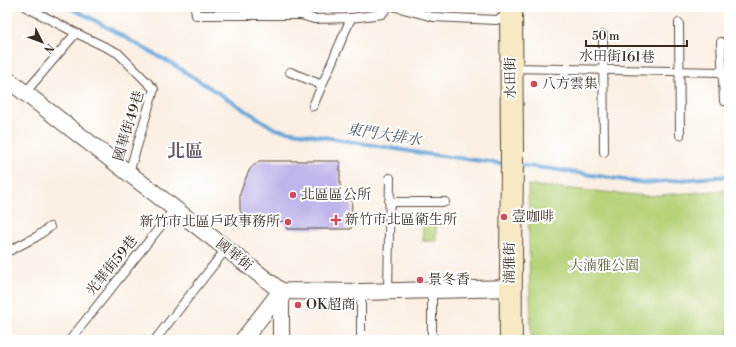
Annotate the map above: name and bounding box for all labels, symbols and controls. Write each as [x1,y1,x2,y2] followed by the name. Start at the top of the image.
[22,22,62,62] north arrow
[586,22,687,48] scale bar
[592,29,620,44] text: 50 m
[40,40,57,56] text: N
[579,47,655,67] street label: 水田街161巷
[502,57,520,99] street label: 水田街
[542,75,598,93] place label: 八方雲集
[529,79,539,89] marker: 八方雲集
[110,89,148,163] street label: 國華街49巷
[345,120,424,151] water label: 東門大排水
[167,140,203,163] district label: 北區
[301,186,371,204] place label: 北區區公所
[288,190,298,200] marker: 北區區公所
[512,208,554,226] place label: 壹咖啡
[345,211,457,229] place label: 新竹市北區衛生所
[499,212,509,222] marker: 壹咖啡
[140,213,280,231] place label: 新竹市北區戶政事務所
[330,214,342,226] marker: 新竹市北區衛生所
[283,217,293,227] marker: 新竹市北區戶政事務所
[82,232,142,300] street label: 光華街59巷
[212,235,256,275] street label: 國華街
[501,242,519,284] street label: 湳雅街
[569,257,639,275] park label: 大湳雅公園
[428,271,470,289] place label: 景冬香
[415,275,425,285] marker: 景冬香
[306,296,355,314] place label: OK超商
[293,300,303,310] marker: OK超商

